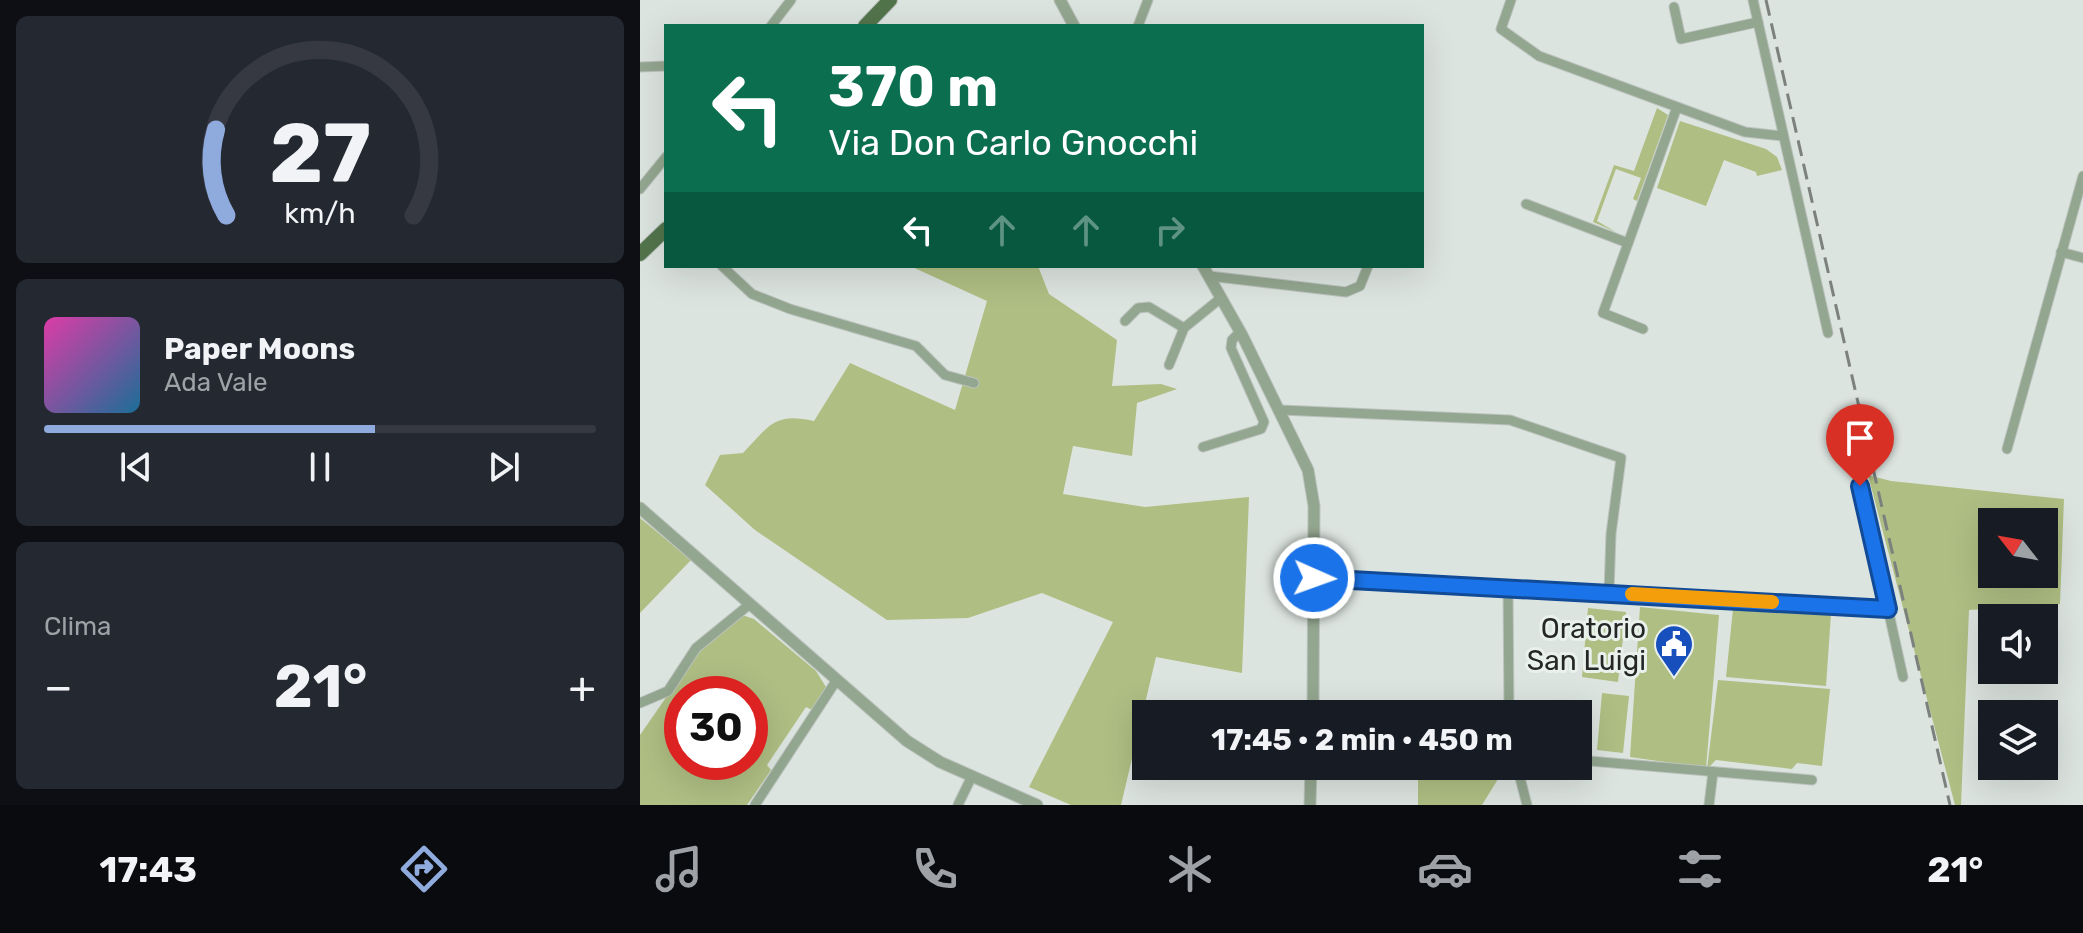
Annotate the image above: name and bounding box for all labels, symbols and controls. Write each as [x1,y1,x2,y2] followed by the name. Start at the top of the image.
[828,54,998,120] text: 370 m
[696,56,800,160] icon: left
[269,103,371,202] text: 27
[828,121,1198,164] text: Via Don Carlo Gnocchi
[284,196,356,230] text: km/h
[896,208,940,252] icon: left
[980,208,1024,252] icon: ahead
[1064,208,1108,252] icon: ahead
[1148,208,1192,252] icon: right
[164,331,355,367] text: Paper Moons
[164,367,268,398] text: Ada Vale
[1826,404,1894,486] pin
[1838,416,1882,460] icon: arrive
[114,445,158,489] icon: previous
[298,445,342,489] icon: pause
[482,445,526,489] icon: next
[1978,508,2058,588] north arrow
[1978,508,2058,780] map controls
[1272,536,1356,620] position arrow
[1978,604,2058,684] button: sound
[44,611,111,642] text: Clima
[1527,612,1646,677] place label: Oratorio San Luigi
[1653,623,1695,678] public building icon: Oratorio San Luigi
[274,651,367,722] text: 21°
[44,661,73,713] text: −
[569,661,596,713] text: +
[664,676,768,780] speed limit sign: 30
[1978,700,2058,780] button: layers
[1211,722,1513,758] text: 17:45 · 2 min · 450 m
[396,841,452,897] icon: directions
[651,841,707,897] icon: music
[907,841,963,897] icon: phone
[1162,841,1218,897] icon: climate
[1417,841,1473,897] icon: car
[1672,841,1728,897] icon: filters
[100,848,197,891] text: 17:43
[1927,848,1983,891] text: 21°

